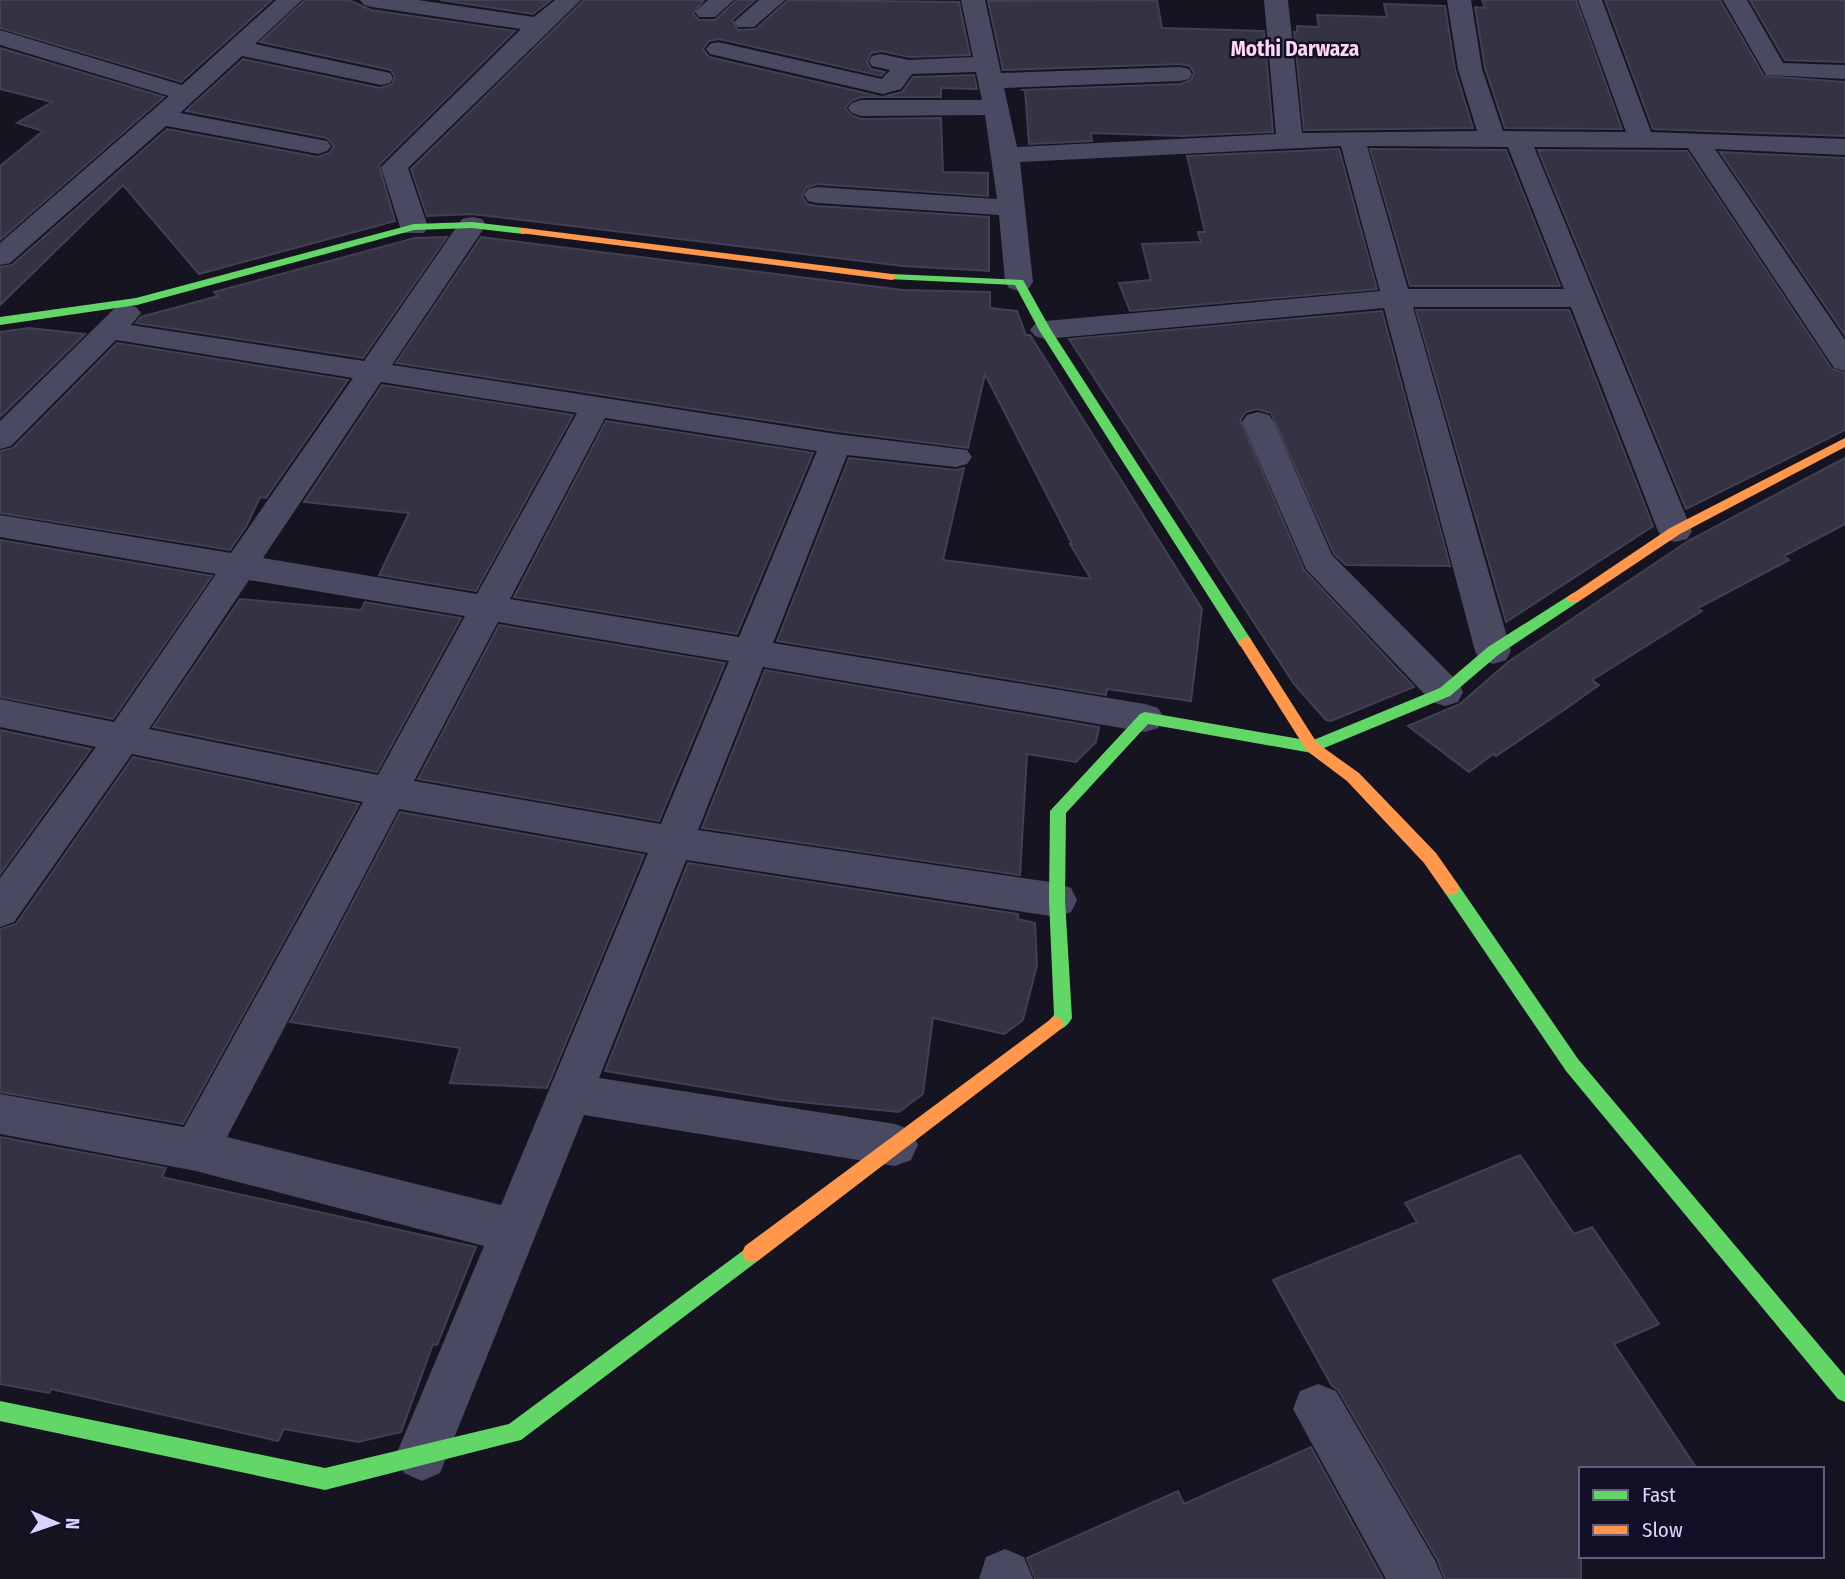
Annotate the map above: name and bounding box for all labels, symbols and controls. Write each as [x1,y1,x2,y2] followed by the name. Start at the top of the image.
[1231,36,1359,62] district label: Mothi Darwaza
[1579,1467,1824,1558] legend
[1642,1482,1676,1508] text: Fast
[21,1488,91,1558] north arrow
[61,1517,84,1530] text: N
[1642,1517,1683,1543] text: Slow

